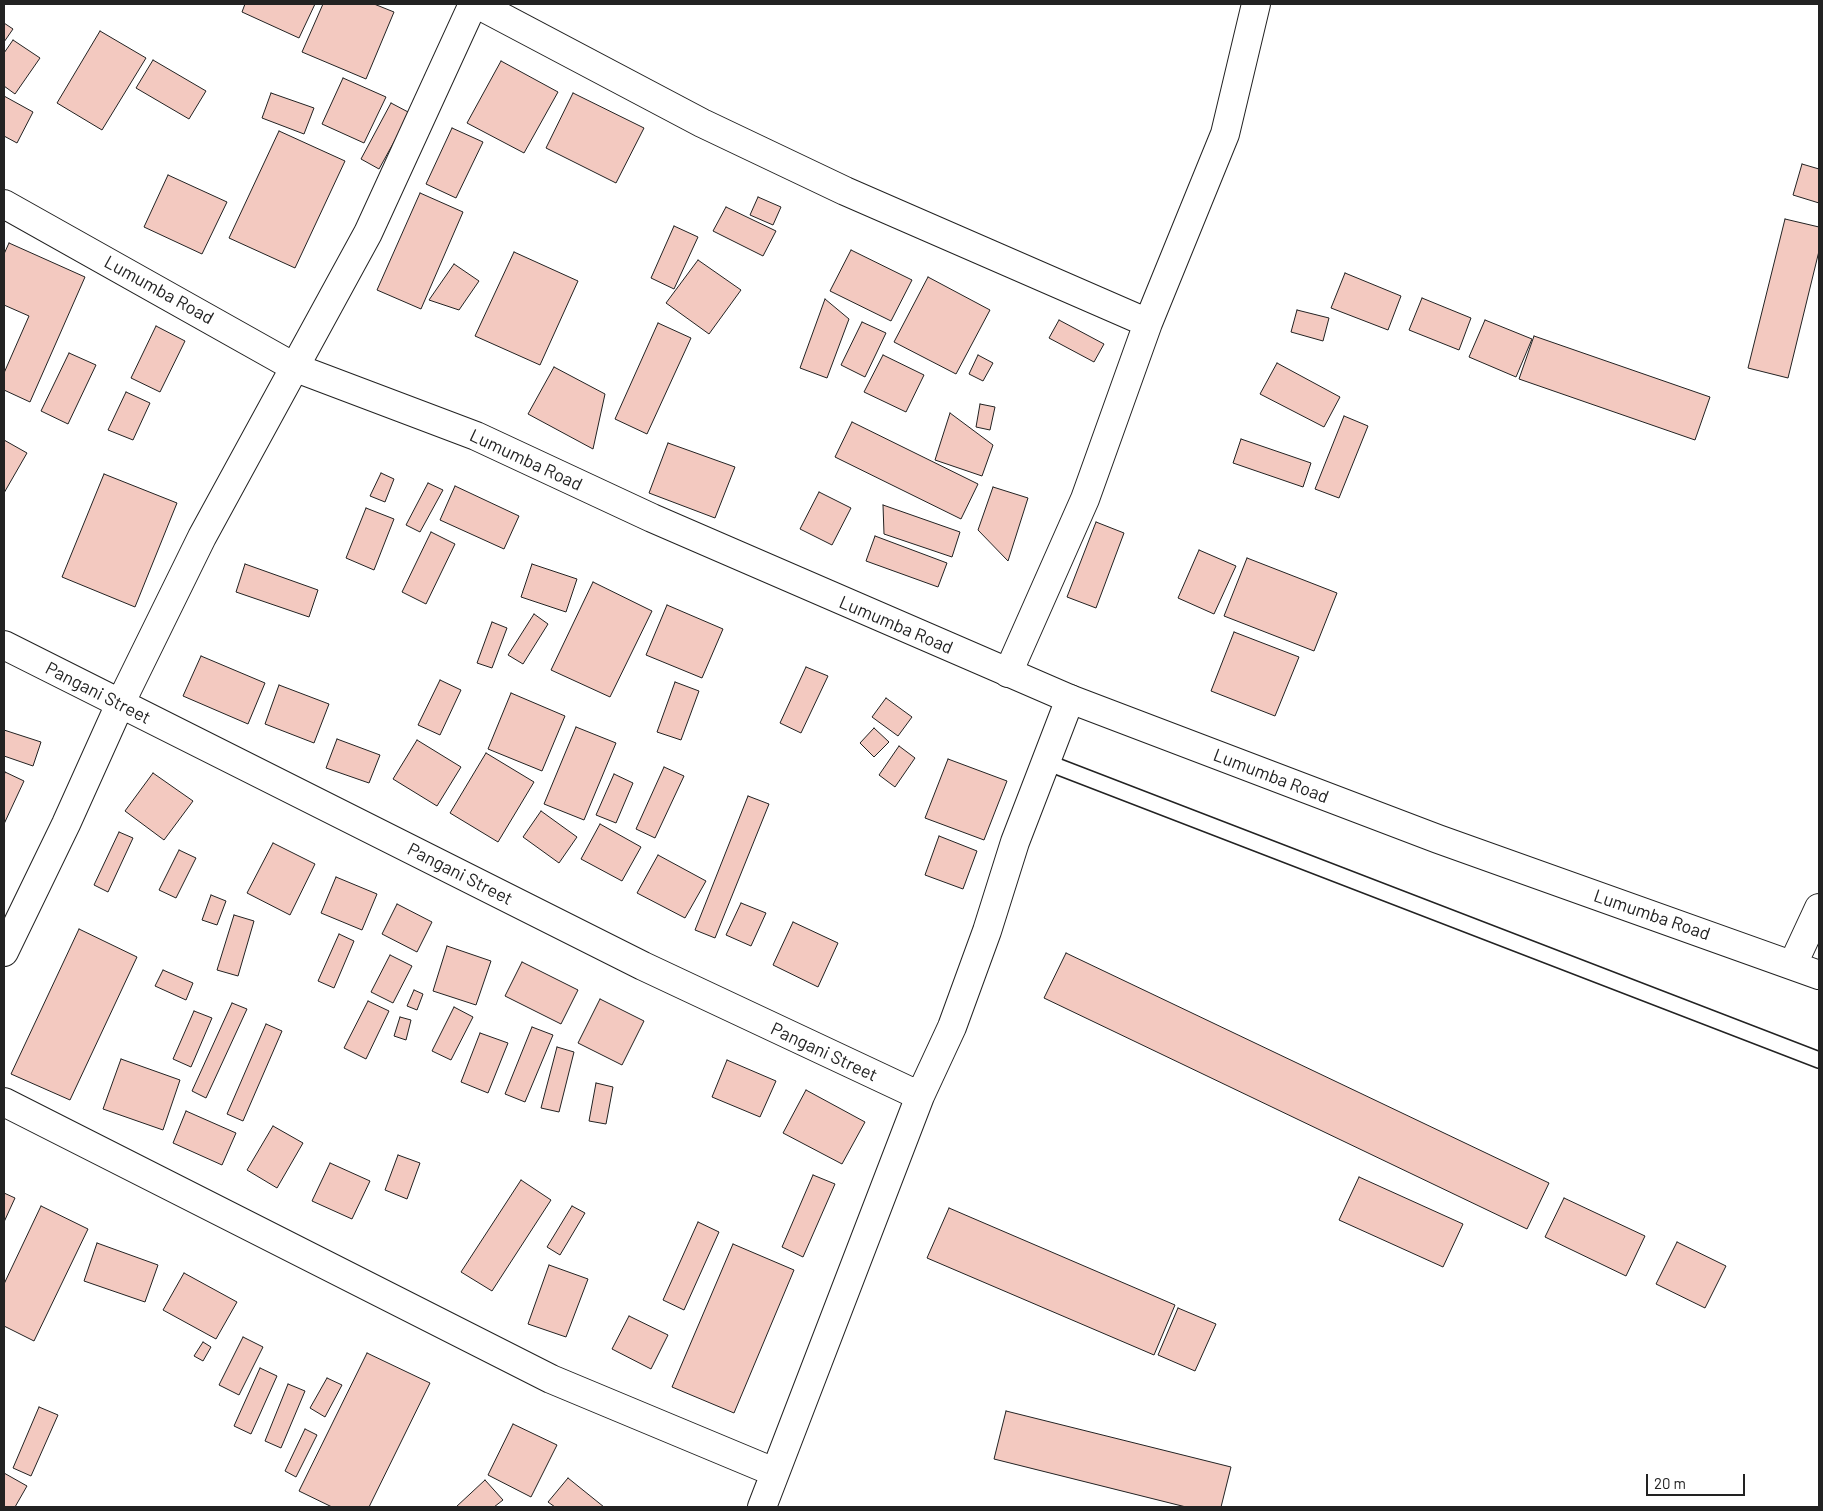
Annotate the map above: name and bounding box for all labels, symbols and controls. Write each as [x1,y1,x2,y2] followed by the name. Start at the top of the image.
[101,251,217,329] street label: Lumumba Road
[466,424,586,496] street label: Lumumba Road
[836,591,956,659] street label: Lumumba Road
[42,657,154,729] street label: Pangani Street
[1210,744,1332,808] street label: Lumumba Road
[404,838,516,910] street label: Pangani Street
[1591,885,1713,945] street label: Lumumba Road
[767,1018,881,1086] street label: Pangani Street
[1648,1464,1747,1496] scale bar
[1654,1474,1686,1492] text: 20 m

